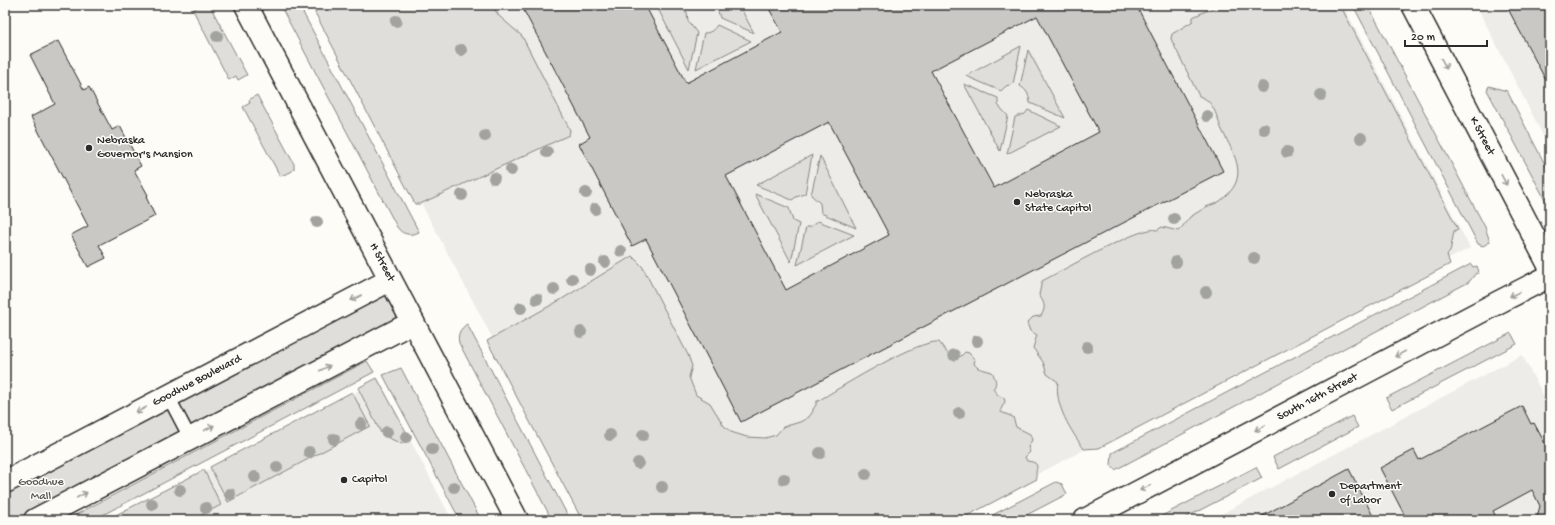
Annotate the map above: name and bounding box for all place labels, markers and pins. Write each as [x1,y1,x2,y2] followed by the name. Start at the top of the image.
[97,134,193,162] place label: Nebraska Governor's Mansion
[84,143,94,153] marker: Nebraska Governor's Mansion
[1025,188,1092,216] place label: Nebraska State Capitol
[1012,197,1022,207] marker: Nebraska State Capitol
[352,473,388,487] place label: Capitol
[339,475,349,485] marker: Capitol
[1339,480,1402,508] place label: Department of Labor
[1327,489,1337,499] marker: Department of Labor

